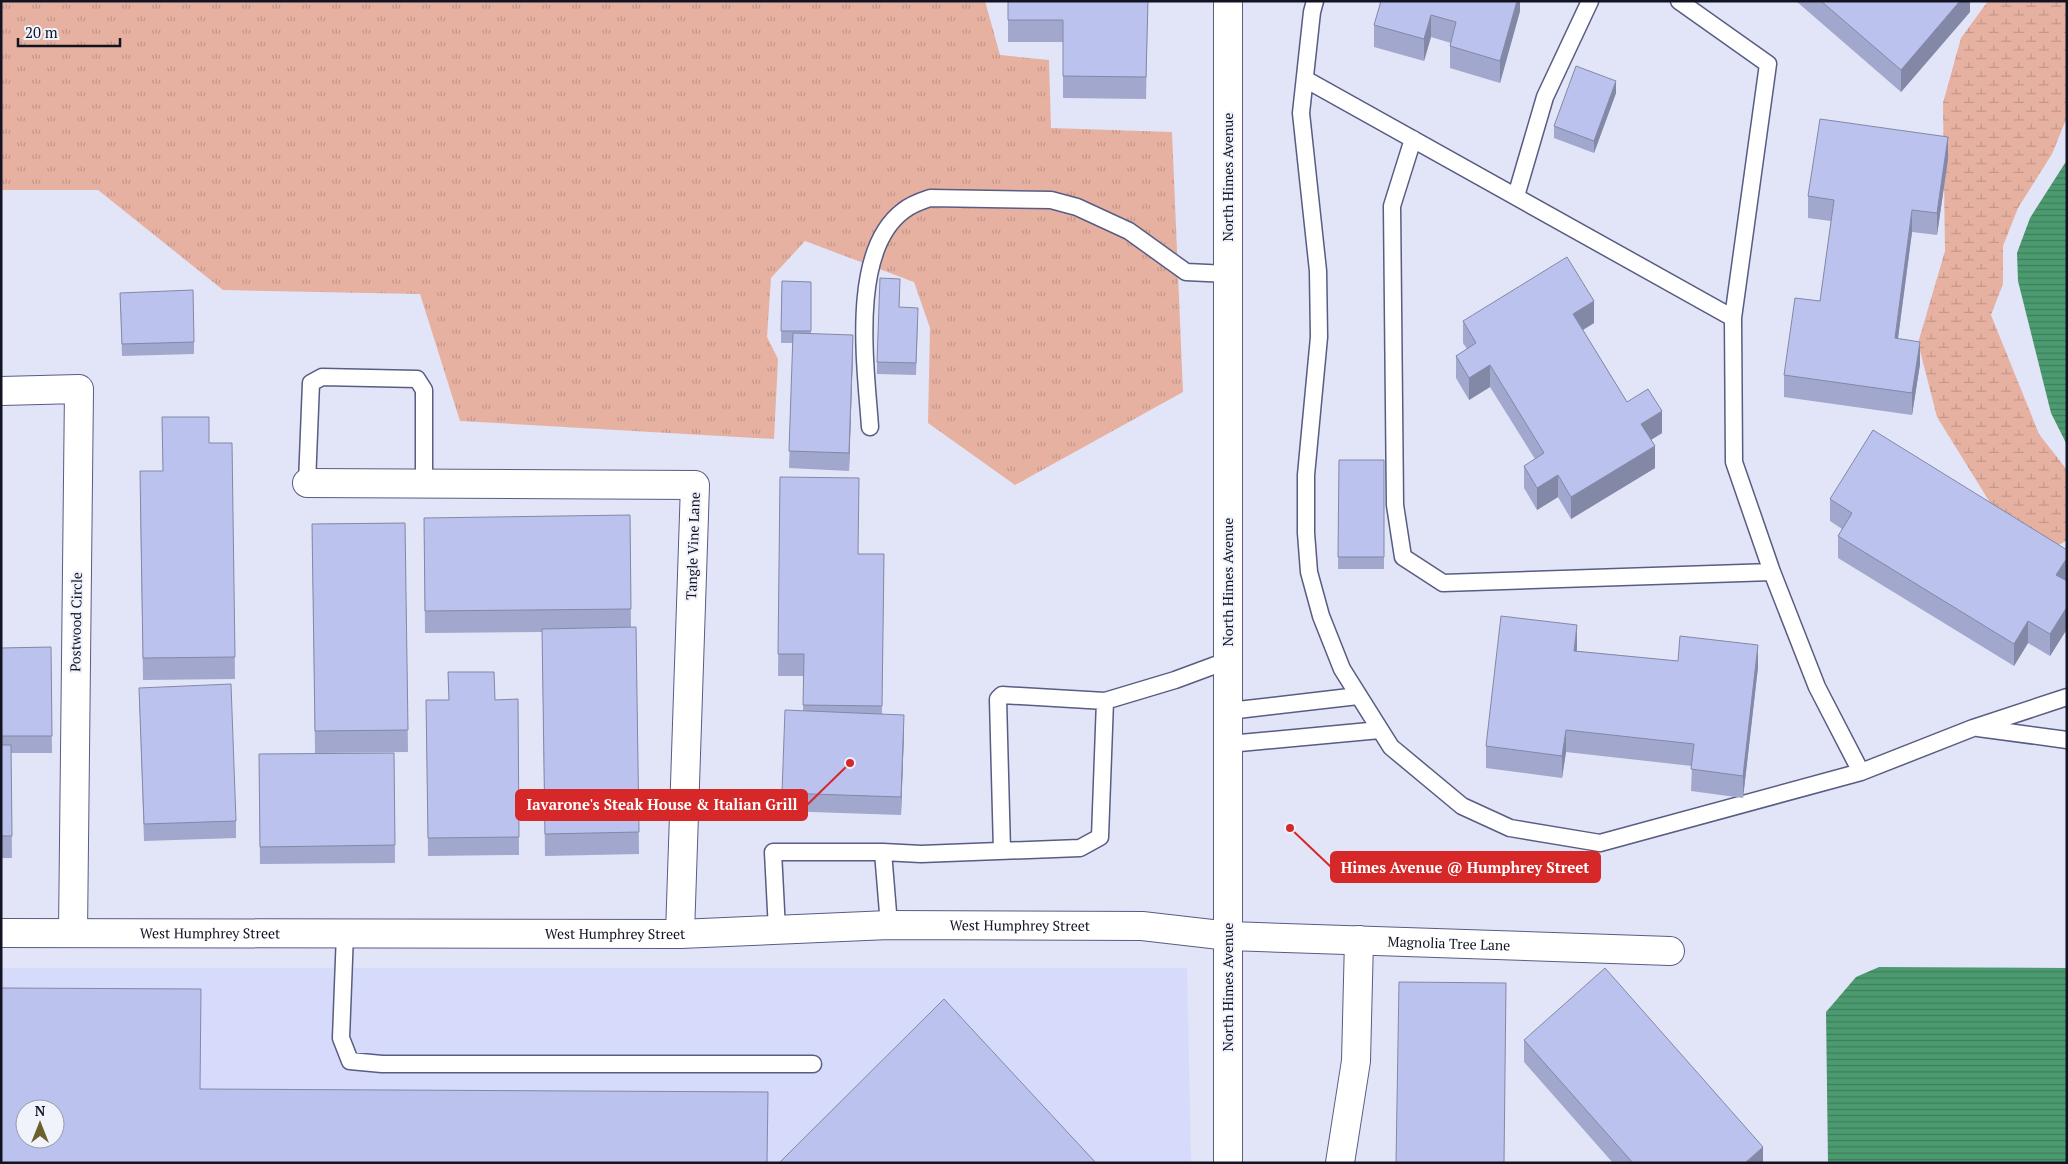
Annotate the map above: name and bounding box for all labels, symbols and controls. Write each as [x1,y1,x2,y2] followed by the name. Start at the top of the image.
[18,15,120,47] scale bar
[25,22,58,42] text: 20 m
[1218,113,1237,241] street label: North Himes Avenue
[681,492,704,600] street label: Tangle Vine Lane
[1218,518,1237,646] street label: North Himes Avenue
[65,572,86,672] street label: Postwood Circle
[516,790,807,820] callout: Iavarone's Steak House & Italian Grill
[527,794,797,814] text: Iavarone's Steak House & Italian Grill
[1331,852,1600,882] callout: Himes Avenue @ Humphrey Street
[1341,857,1589,877] text: Himes Avenue @ Humphrey Street
[950,915,1091,935] street label: West Humphrey Street
[140,923,281,942] street label: West Humphrey Street
[1218,923,1237,1051] street label: North Himes Avenue
[545,924,686,943] street label: West Humphrey Street
[1387,931,1511,955] street label: Magnolia Tree Lane
[15,1099,65,1149] north arrow
[35,1101,46,1120] text: N

